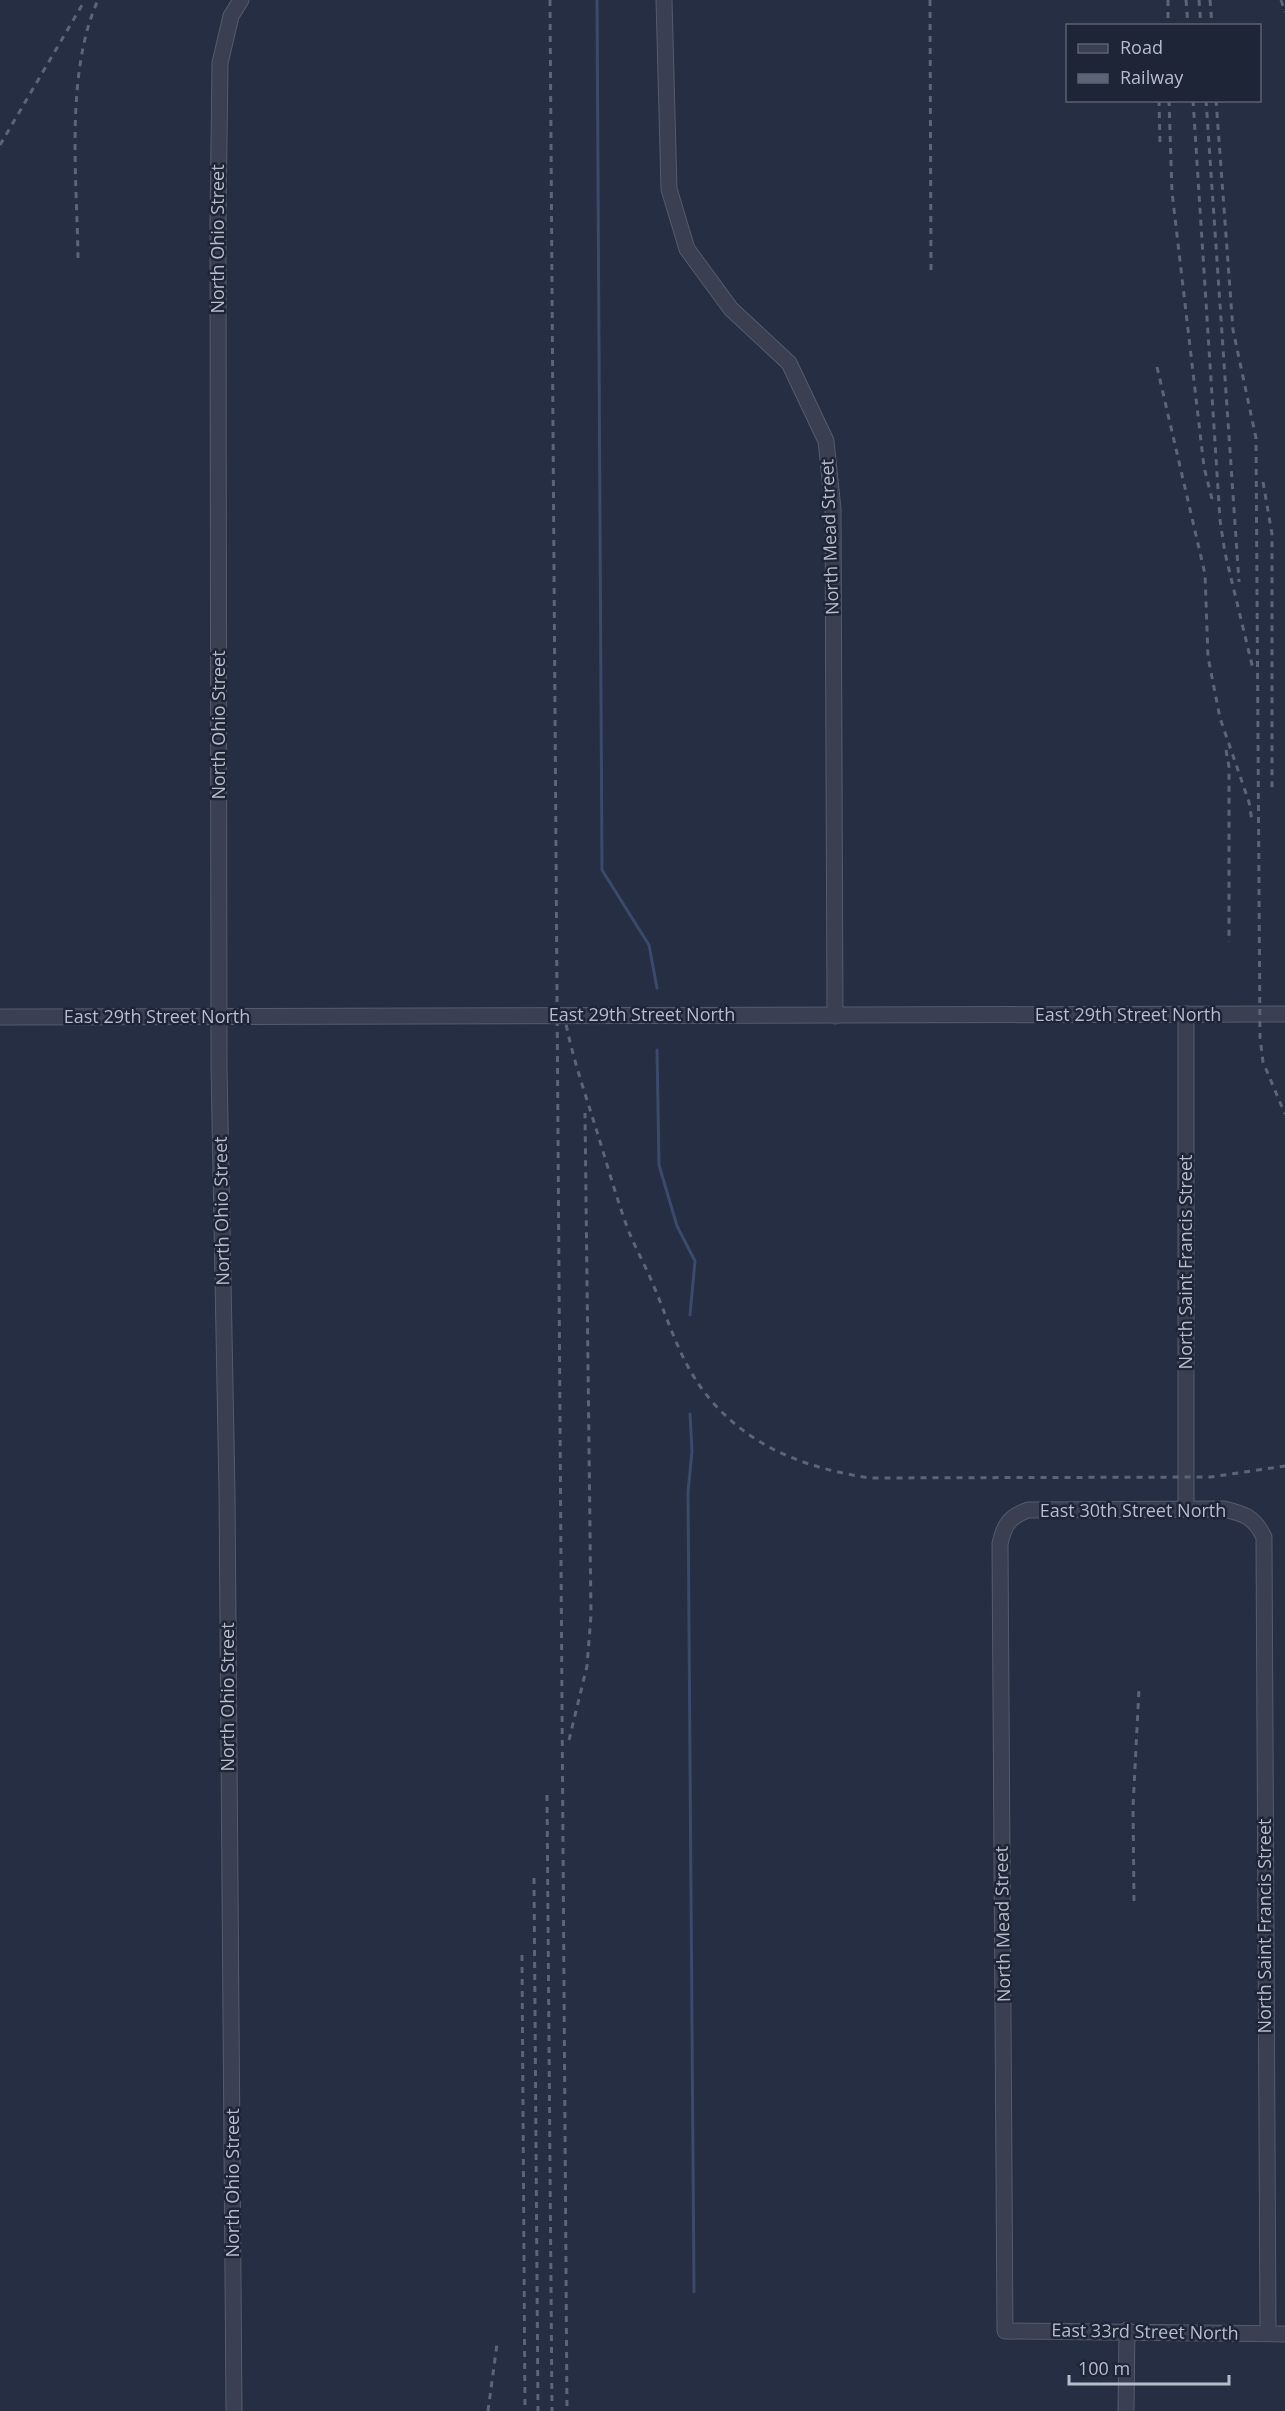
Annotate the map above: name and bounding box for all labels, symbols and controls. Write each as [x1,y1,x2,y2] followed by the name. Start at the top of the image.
[1066,24,1261,102] legend
[1120,35,1163,59] text: Road
[1120,65,1184,89] text: Railway
[205,164,229,314] street label: North Ohio Street
[814,459,844,615] street label: North Mead Street
[206,650,230,800] street label: North Ohio Street
[549,1002,735,1026] street label: East 29th Street North
[1035,1002,1221,1026] street label: East 29th Street North
[64,1004,250,1028] street label: East 29th Street North
[208,1136,234,1286] street label: North Ohio Street
[1173,1155,1197,1369] street label: North Saint Francis Street
[1040,1498,1226,1522] street label: East 30th Street North
[215,1622,239,1772] street label: North Ohio Street
[1252,1819,1276,2033] street label: North Saint Francis Street
[989,1846,1015,2002] street label: North Mead Street
[220,2108,244,2258] street label: North Ohio Street
[1051,2317,1239,2345] street label: East 33rd Street North
[1069,2348,1230,2386] scale bar
[1078,2356,1130,2380] text: 100 m

